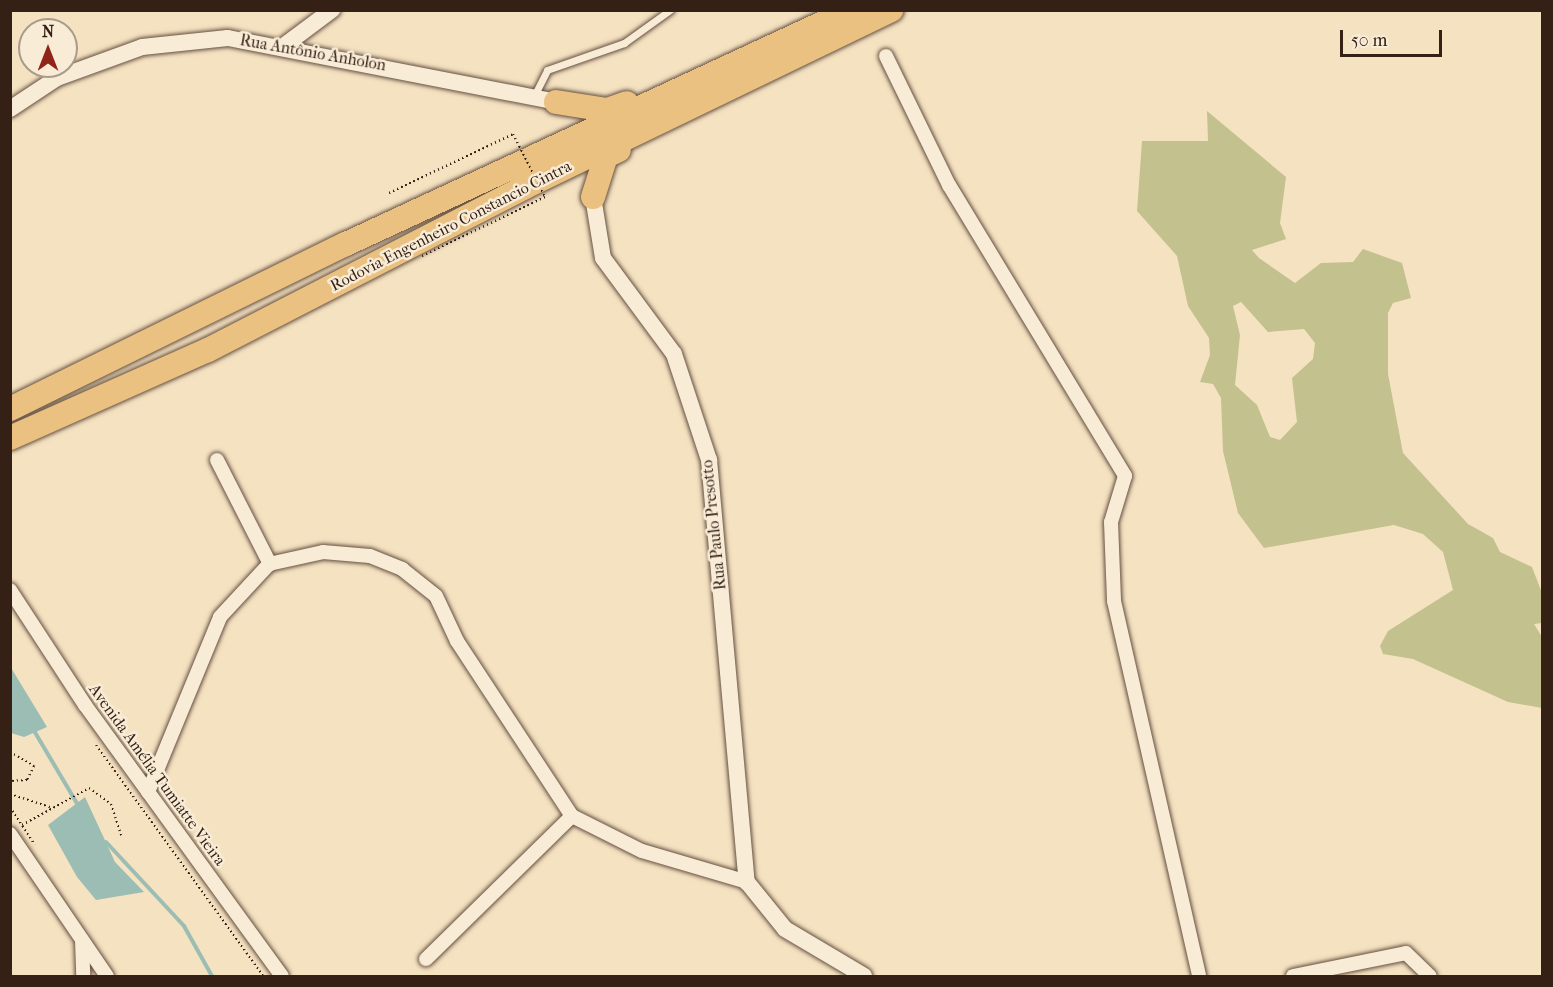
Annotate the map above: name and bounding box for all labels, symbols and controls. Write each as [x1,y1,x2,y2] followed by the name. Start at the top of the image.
[18,18,78,78] north arrow
[1343,18,1445,56] scale bar
[42,22,54,41] text: N
[1351,30,1387,51] text: 50 m
[238,31,388,75] street label: Rua Antônio Anholon
[327,157,575,295] street label: Rodovia Engenheiro Constancio Cintra
[698,459,730,591] street label: Rua Paulo Presotto
[85,680,229,870] street label: Avenida Amélia Tumiatte Vieira

